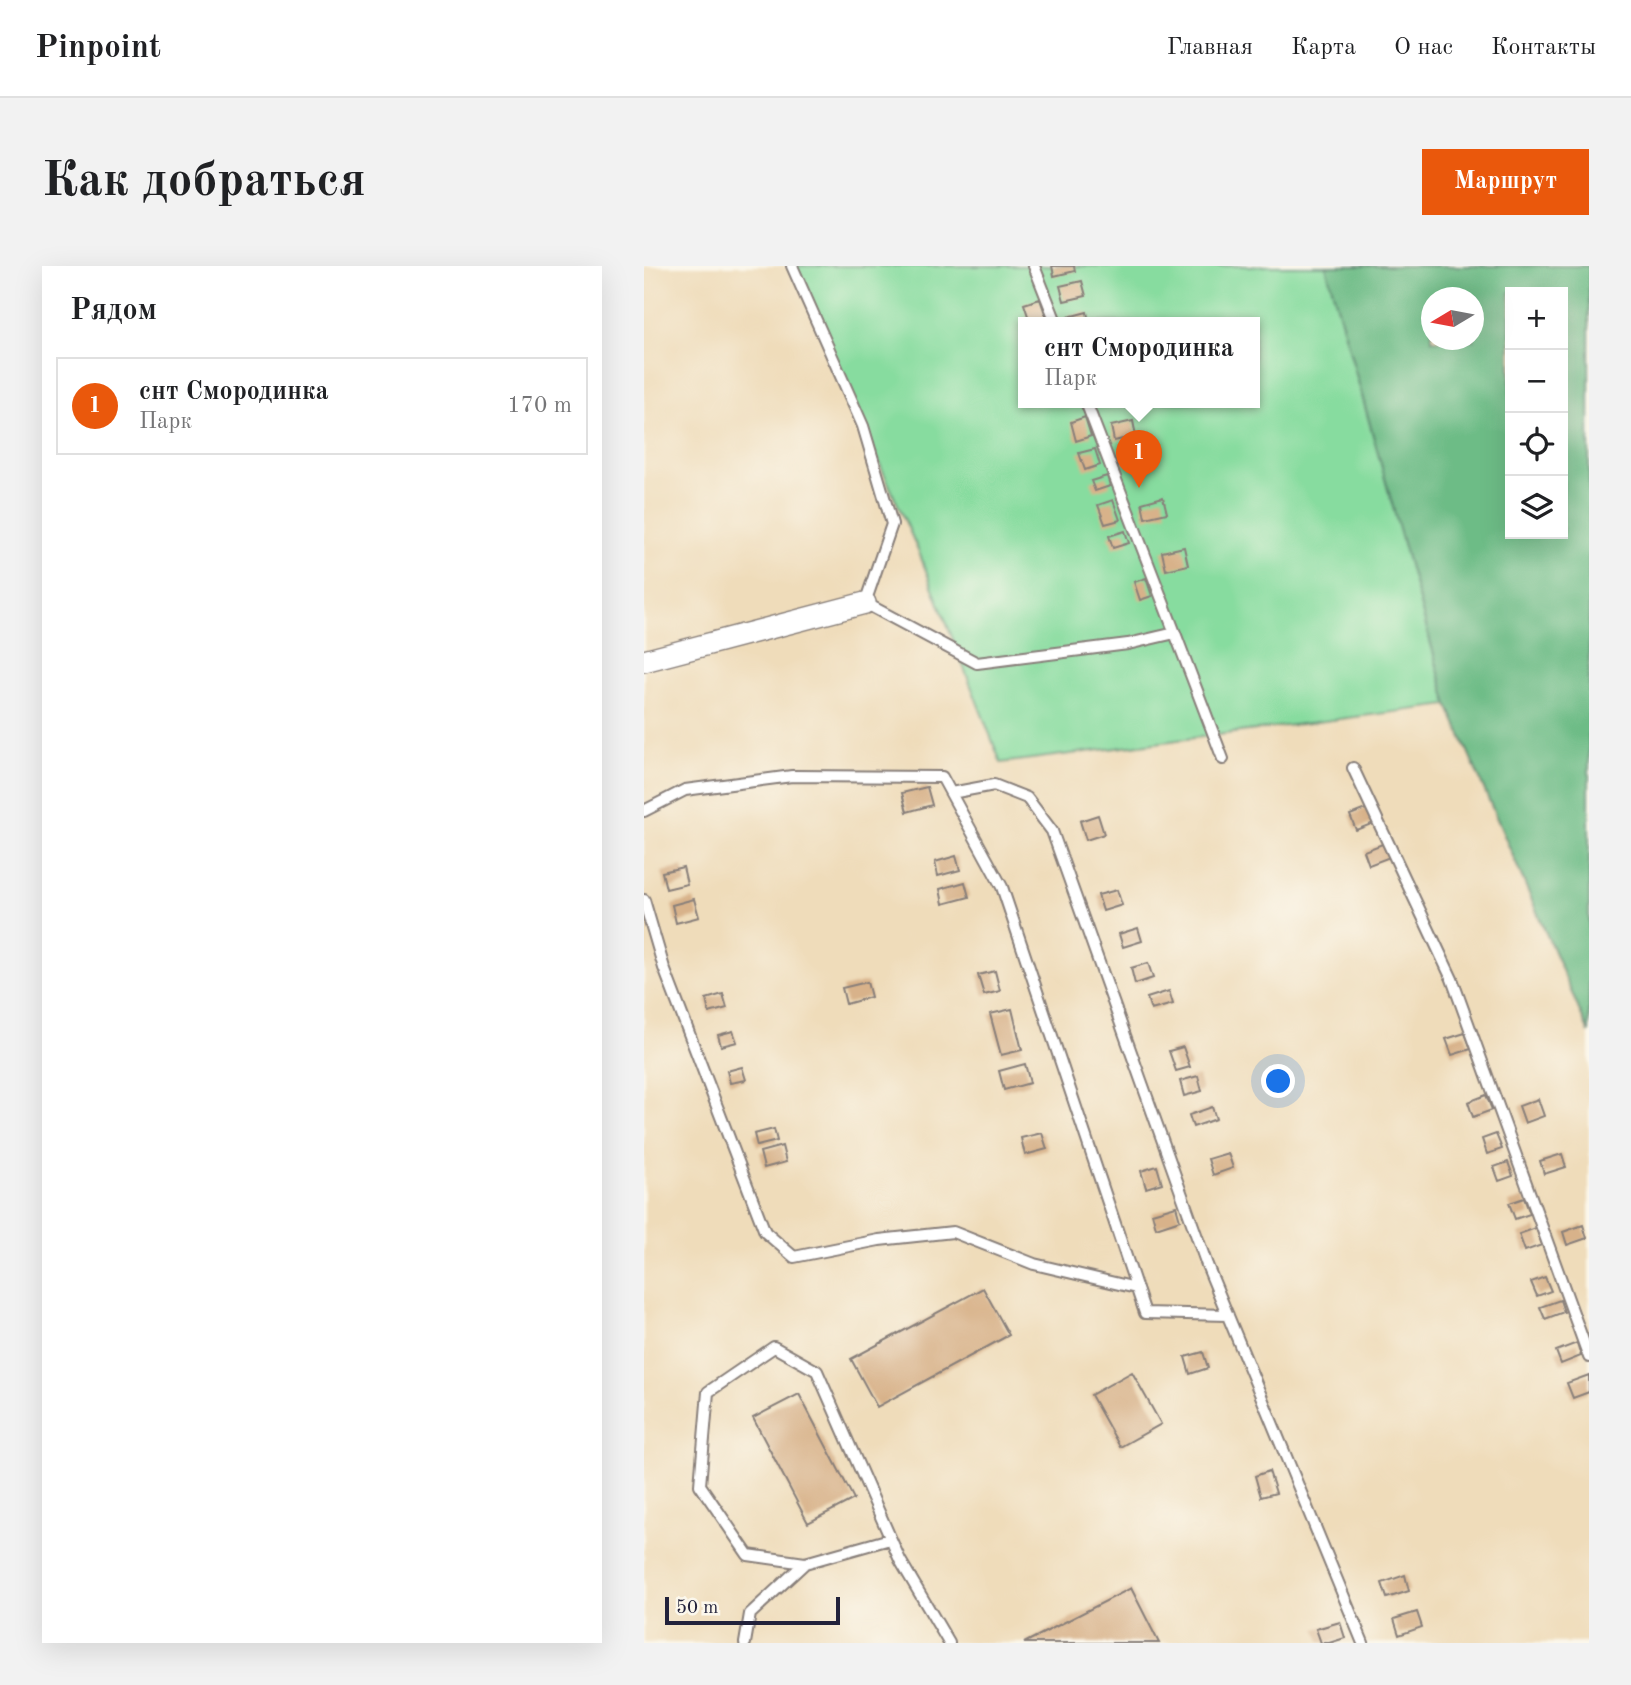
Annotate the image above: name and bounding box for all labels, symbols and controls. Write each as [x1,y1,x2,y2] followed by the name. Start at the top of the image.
[35,32,161,65] text: Pinpoint
[1167,36,1253,60] text: Главная
[1291,36,1356,60] text: Карта
[1394,36,1453,60] text: О нас
[1491,36,1596,60] text: Контакты
[1422,149,1589,215] button: Маршрут
[42,158,366,207] text: Как добраться
[1421,287,1484,350] north arrow
[1505,287,1568,539] map controls
[1505,287,1568,350] button: +
[70,296,157,326] text: Рядом
[1018,317,1260,408] popup
[1044,336,1234,362] text: снт Смородинка
[1505,350,1568,413] button: −
[1044,367,1097,390] text: Парк
[139,379,329,405] text: снт Смородинка
[88,394,102,417] text: 1
[507,394,572,417] text: 170 m
[139,410,192,433] text: Парк
[1505,413,1568,476] button: locate
[1116,430,1162,488] pin: 1
[1505,476,1568,539] button: layers
[1261,1064,1295,1098] your location
[665,1594,840,1626] scale bar
[676,1599,718,1618] text: 50 m

